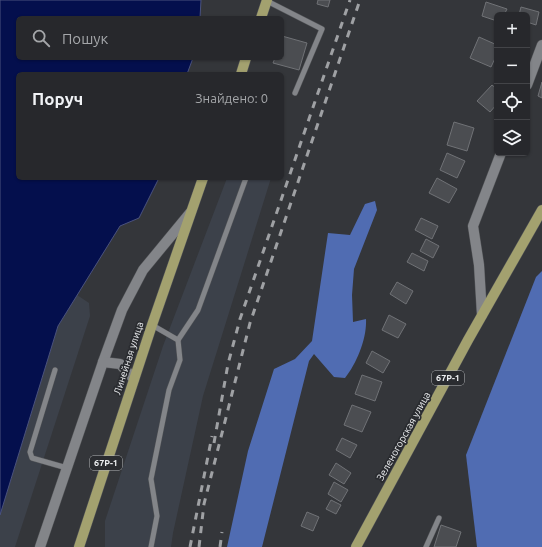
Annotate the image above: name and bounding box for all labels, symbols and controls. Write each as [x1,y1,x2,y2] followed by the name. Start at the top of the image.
[494,12,530,156] map controls
[494,12,530,48] button: +
[16,16,284,60] search box
[30,27,52,49] icon: search
[62,30,108,47] text: Пошук
[494,48,530,84] button: −
[494,84,530,120] button: locate
[32,89,83,108] text: Поруч
[195,91,268,105] text: Знайдено: 0
[494,120,530,156] button: layers
[111,320,145,396] street label: Линейная улица
[432,371,464,385] road number: 67Р-1
[374,390,432,483] street label: Зеленогорская улица
[90,456,122,470] road number: 67Р-1

